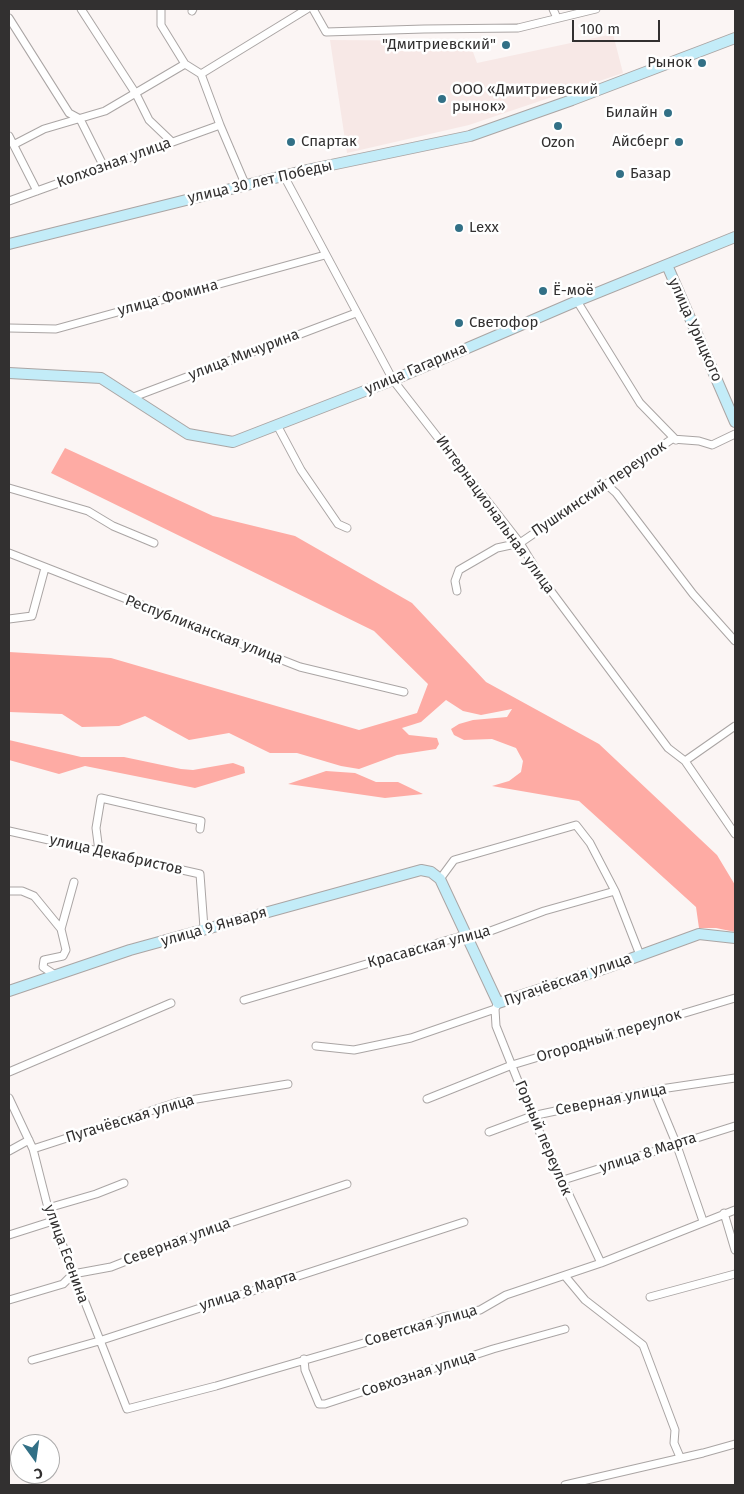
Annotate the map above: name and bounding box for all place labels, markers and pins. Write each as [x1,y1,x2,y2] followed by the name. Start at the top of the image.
[382,36,496,54] place label: "Дмитриевский"
[500,39,512,51] marker: "Дмитриевский"
[647,54,692,72] place label: Рынок
[696,57,708,69] marker: Рынок
[452,81,598,116] place label: ООО «Дмитриевский рынок»
[436,93,448,105] marker: ООО «Дмитриевский рынок»
[606,104,658,122] place label: Билайн
[662,107,674,119] marker: Билайн
[552,120,564,132] marker: Ozon
[301,133,357,151] place label: Спартак
[612,133,669,151] place label: Айсберг
[541,134,575,152] place label: Ozon
[285,136,297,148] marker: Спартак
[673,136,685,148] marker: Айсберг
[630,165,671,183] place label: Базар
[614,168,626,180] marker: Базар
[469,219,499,237] place label: Lexx
[453,222,465,234] marker: Lexx
[553,282,594,300] place label: Ё-моё
[537,285,549,297] marker: Ё-моё
[469,314,538,332] place label: Светофор
[453,317,465,329] marker: Светофор

